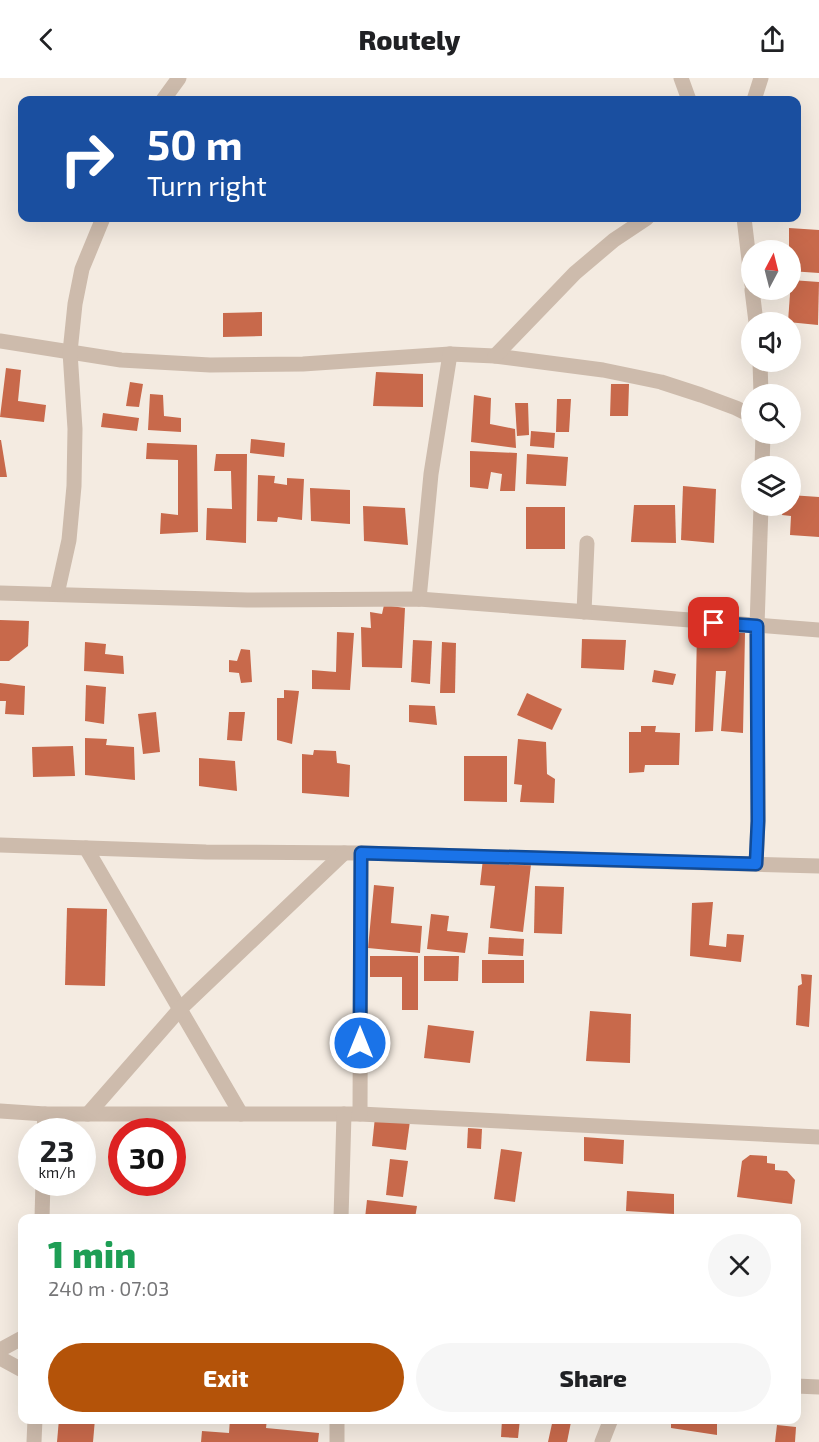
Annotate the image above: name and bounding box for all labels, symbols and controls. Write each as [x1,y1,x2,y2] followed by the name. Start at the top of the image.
[30,23,63,56] icon: back
[359,23,460,55] text: Routely
[756,23,789,56] icon: share
[147,118,243,168] text: 50 m
[48,120,126,198] icon: right
[147,169,267,201] text: Turn right
[741,240,801,300] north arrow
[741,240,801,516] map controls
[741,312,801,372] button: sound
[741,384,801,444] button: search
[741,456,801,516] button: layers
[688,597,739,648] pin
[697,606,730,639] icon: arrive
[328,1011,392,1075] position arrow
[108,1118,186,1196] speed limit sign: 30
[40,1132,74,1168] text: 23
[38,1163,76,1181] text: km/h
[48,1232,136,1275] text: 1 min
[708,1234,771,1297] button: close
[48,1276,169,1300] text: 240 m · 07:03
[48,1343,404,1412] button: Exit
[416,1343,771,1412] button: Share

